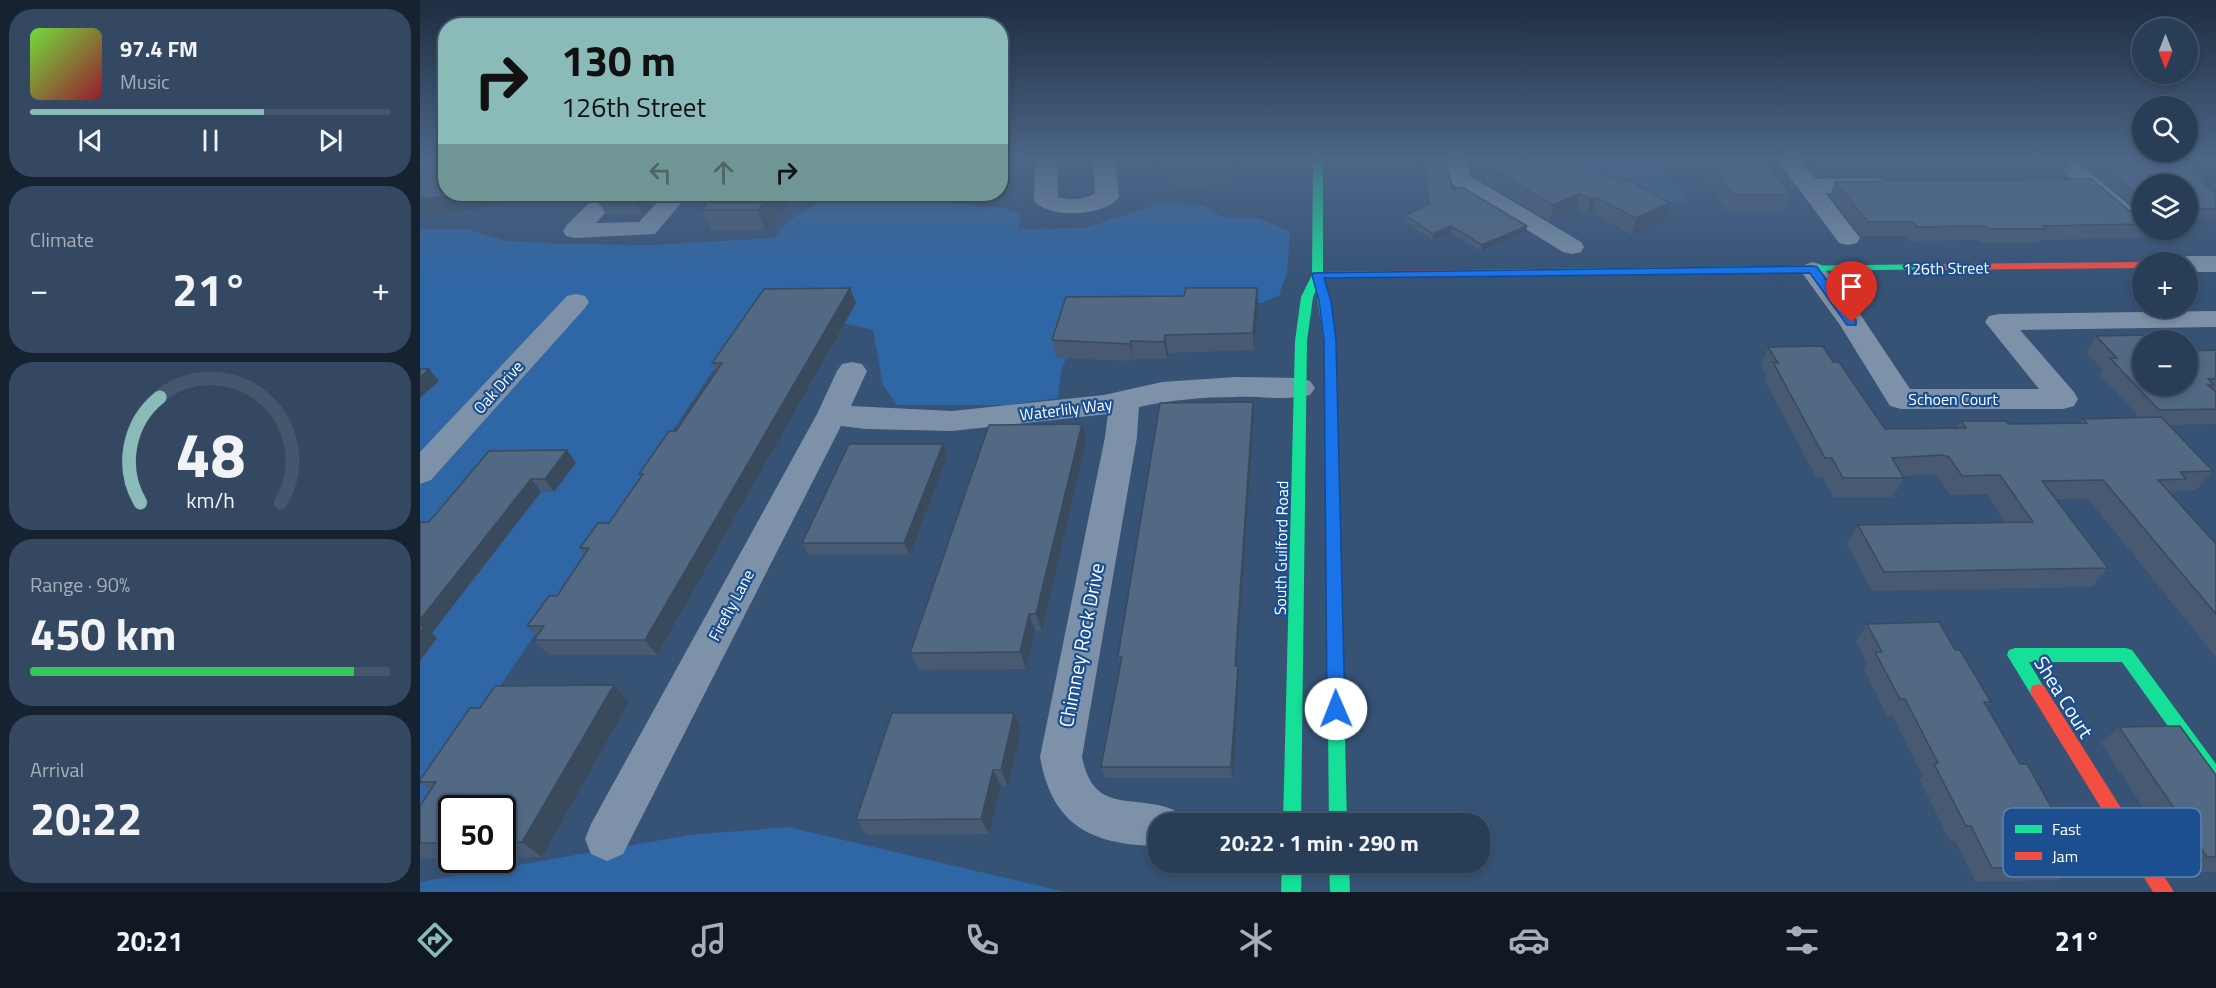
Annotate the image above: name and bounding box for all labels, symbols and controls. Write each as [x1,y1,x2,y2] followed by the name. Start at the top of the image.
[2132,18,2198,84] north arrow
[2132,18,2198,396] map controls
[561,28,676,92] text: 130 m
[120,32,198,66] text: 97.4 FM
[462,42,540,120] icon: right
[120,66,170,97] text: Music
[561,86,706,127] text: 126th Street
[2132,96,2198,162] button: search
[74,124,107,157] icon: previous
[194,124,227,157] icon: pause
[314,124,347,157] icon: next
[644,156,677,189] icon: left
[707,156,740,189] icon: ahead
[770,156,803,189] icon: right
[2132,174,2198,240] button: layers
[30,224,94,255] text: Climate
[2132,252,2198,318] button: +
[172,255,248,323] text: 21°
[1903,255,1990,281] street label: 126th Street
[1826,261,1877,323] pin
[30,264,48,314] text: −
[372,264,390,314] text: +
[1835,270,1868,303] icon: arrive
[2132,330,2198,396] button: −
[467,355,529,419] street label: Oak Drive
[1908,387,1998,411] street label: Schoen Court
[1018,391,1114,427] street label: Waterlily Way
[175,406,245,501] text: 48
[1268,481,1294,615] street label: South Guilford Road
[186,484,234,516] text: km/h
[1050,560,1112,730] street label: Chimney Rock Drive
[702,565,760,645] street label: Firefly Lane
[30,569,130,600] text: Range · 90%
[30,599,176,667] text: 450 km
[2027,650,2101,744] street label: Shea Court
[1304,677,1368,741] position arrow
[30,754,84,785] text: Arrival
[30,784,142,852] text: 20:22
[438,795,516,873] speed limit sign: 50
[2003,808,2201,877] legend
[2052,817,2081,841] text: Fast
[1219,826,1419,860] text: 20:22 · 1 min · 290 m
[2052,844,2078,868] text: Jam
[414,919,456,961] icon: directions
[688,919,730,961] icon: music
[961,919,1003,961] icon: phone
[1235,919,1277,961] icon: climate
[1508,919,1550,961] icon: car
[1781,919,1823,961] icon: filters
[116,920,183,961] text: 20:21
[2055,920,2100,961] text: 21°

